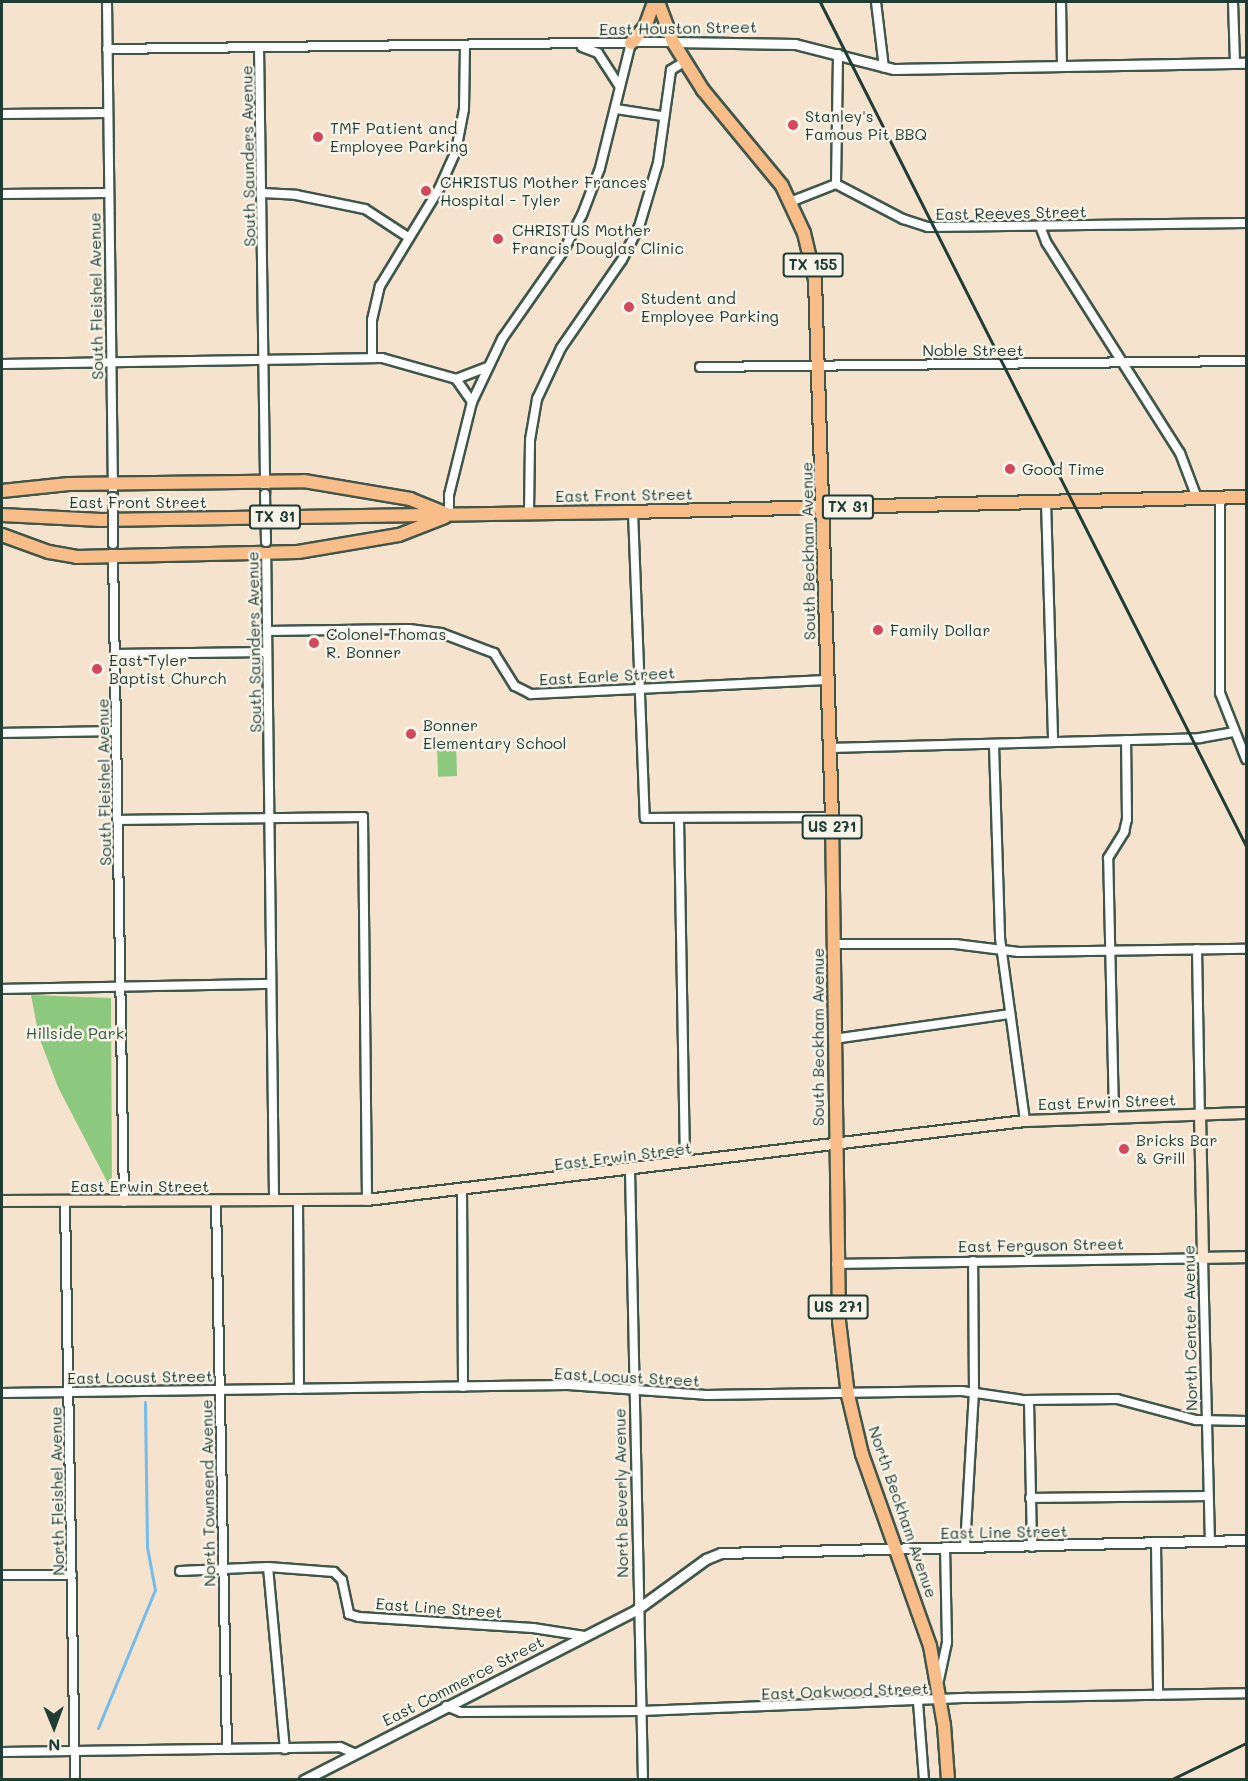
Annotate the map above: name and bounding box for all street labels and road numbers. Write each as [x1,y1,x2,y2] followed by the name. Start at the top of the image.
[599,17,757,39] street label: East Houston Street
[237,65,259,247] street label: South Saunders Avenue
[935,202,1087,224] street label: East Reeves Street
[85,212,107,380] street label: South Fleishel Avenue
[782,253,844,277] road number: TX 155
[922,340,1024,360] street label: Noble Street
[797,462,819,640] street label: South Beckham Avenue
[555,484,693,506] street label: East Front Street
[69,492,207,512] street label: East Front Street
[821,495,875,519] road number: TX 31
[248,505,302,529] road number: TX 31
[243,551,265,733] street label: South Saunders Avenue
[538,663,676,689] street label: East Earle Street
[93,698,115,866] street label: South Fleishel Avenue
[800,815,864,839] road number: US 271
[808,948,828,1126] street label: South Beckham Avenue
[1037,1090,1177,1114] street label: East Erwin Street
[553,1138,693,1174] street label: East Erwin Street
[71,1176,209,1196] street label: East Erwin Street
[958,1234,1124,1256] street label: East Ferguson Street
[1179,1245,1201,1411] street label: North Center Avenue
[806,1295,870,1319] road number: US 271
[554,1364,700,1390] street label: East Locust Street
[67,1366,213,1388] street label: East Locust Street
[197,1399,219,1587] street label: North Townsend Avenue
[46,1406,68,1576] street label: North Fleishel Avenue
[610,1408,632,1578] street label: North Beverly Avenue
[865,1424,941,1600] street label: North Beckham Avenue
[940,1521,1068,1543] street label: East Line Street
[375,1594,503,1622] street label: East Line Street
[379,1632,547,1730] street label: East Commerce Street
[761,1678,929,1704] street label: East Oakwood Street

